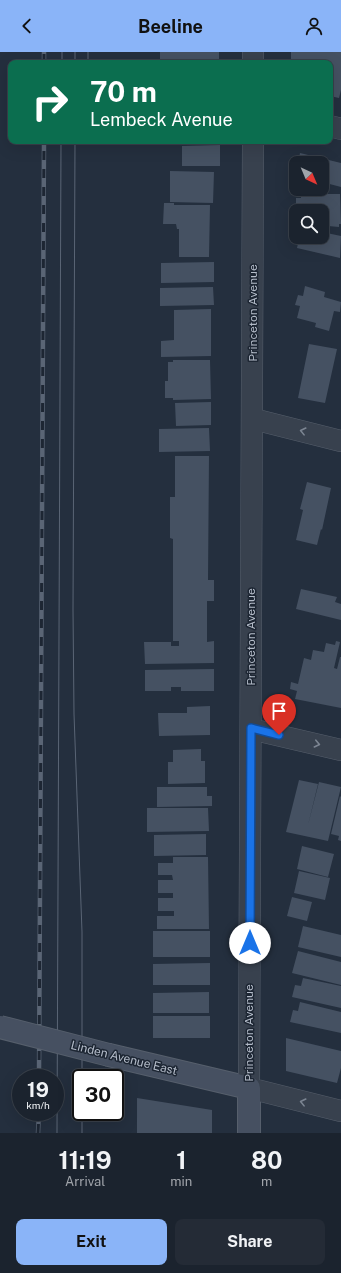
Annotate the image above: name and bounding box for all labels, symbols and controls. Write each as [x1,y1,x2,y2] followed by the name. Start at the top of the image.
[16,15,38,37] icon: back
[303,15,325,37] icon: person
[138,16,203,37] text: Beeline
[90,75,157,108] text: 70 m
[24,76,76,128] icon: right
[90,109,233,130] text: Lembeck Avenue
[289,156,329,196] north arrow
[289,156,329,244] map controls
[289,204,329,244] button: search
[246,264,260,362] street label: Princeton Avenue
[300,428,306,436] one-way arrow
[244,588,258,686] street label: Princeton Avenue
[262,694,296,735] pin
[268,700,290,722] icon: arrive
[313,739,320,748] one-way arrow
[229,922,271,964] position arrow
[242,984,256,1082] street label: Princeton Avenue
[69,1038,179,1078] street label: Linden Avenue East
[72,1069,124,1121] speed limit sign: 30
[27,1078,49,1102] text: 19
[300,1098,306,1106] one-way arrow
[26,1099,50,1111] text: km/h
[59,1146,112,1174] text: 11:19
[176,1146,186,1174] text: 1
[251,1146,282,1174] text: 80
[65,1174,105,1189] text: Arrival
[170,1174,192,1189] text: min
[261,1174,272,1189] text: m
[16,1219,167,1265] button: Exit
[175,1219,325,1265] button: Share

